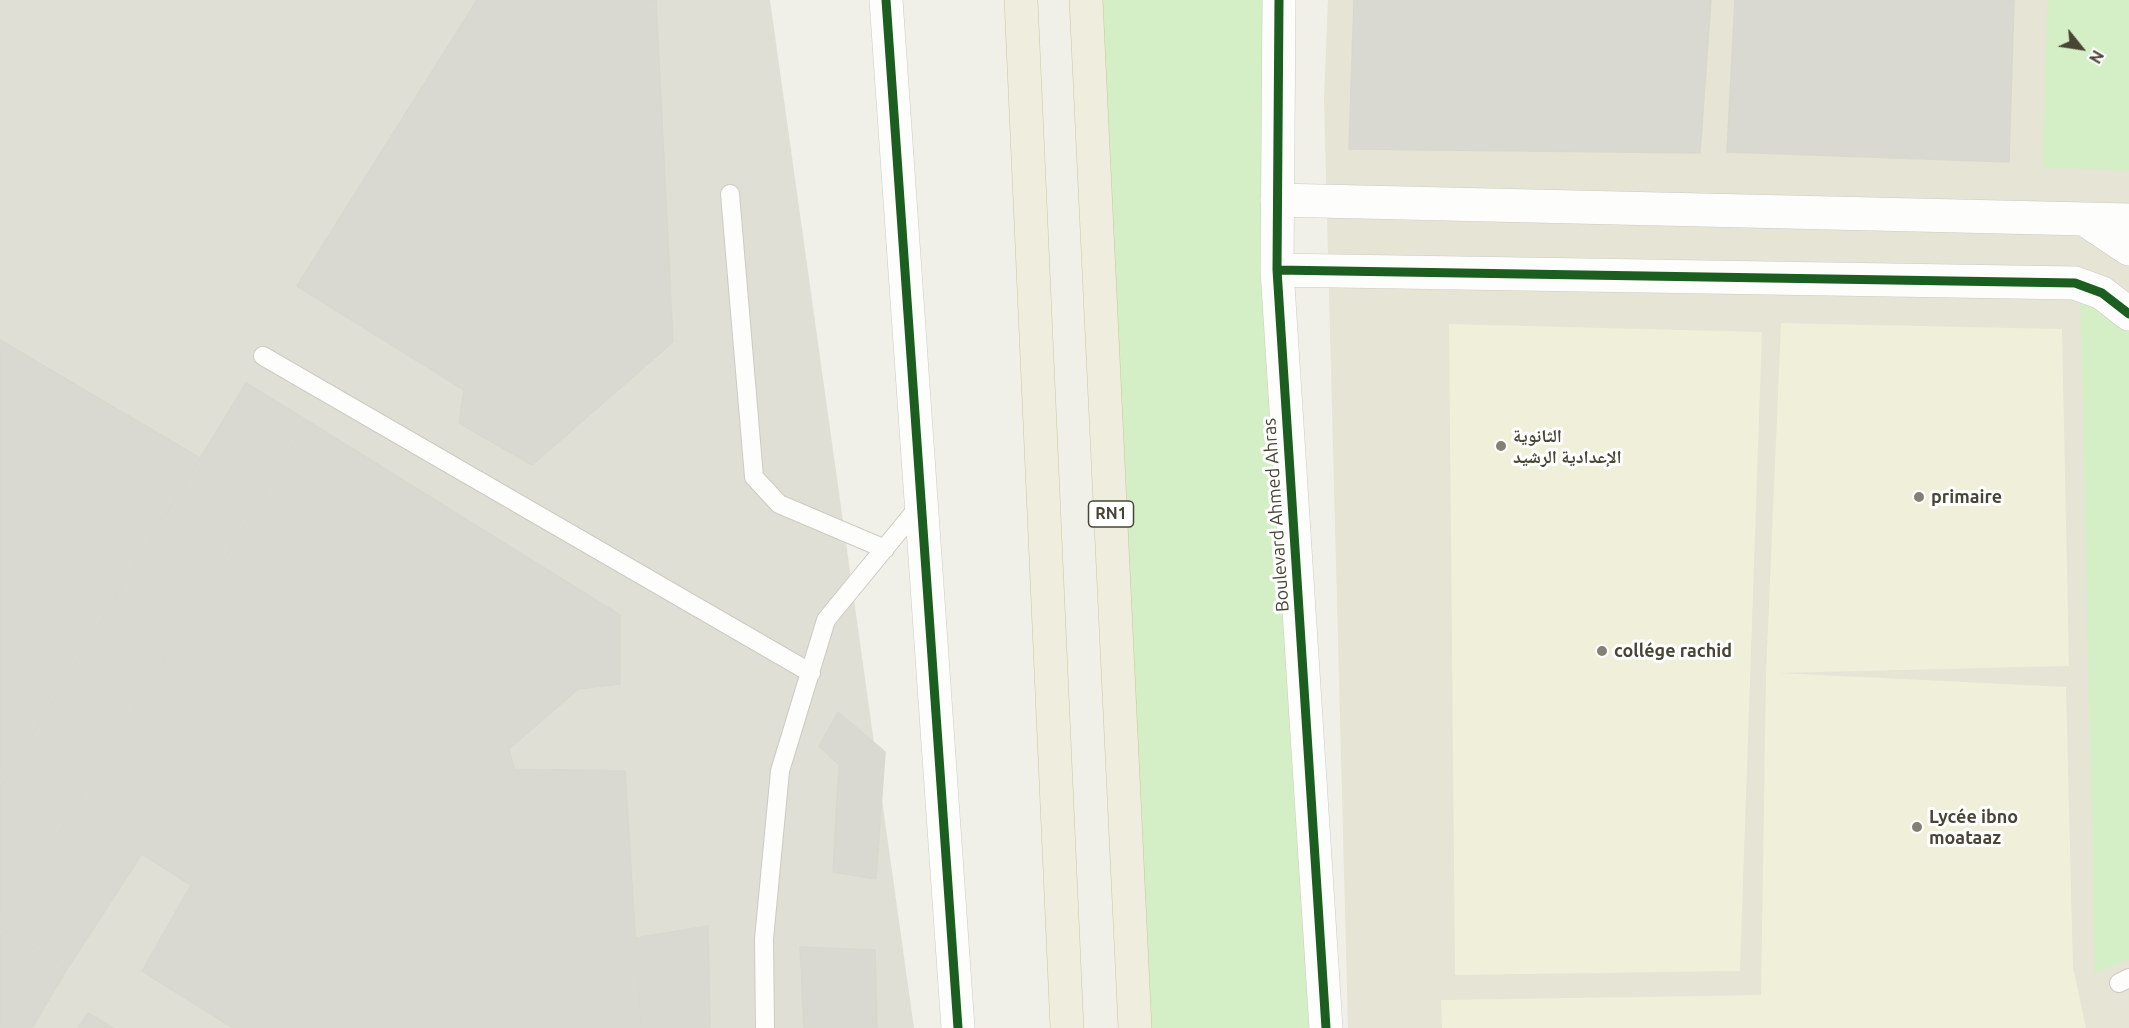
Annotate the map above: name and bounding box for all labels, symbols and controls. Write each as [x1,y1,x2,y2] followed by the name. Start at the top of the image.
[2051,18,2111,78] north arrow
[2086,47,2107,67] text: N
[1258,417,1294,613] street label: Boulevard Ahmed Ahras
[1513,425,1622,468] place label: الثانوية الإعدادية الرشيد
[1494,439,1508,453] marker: الثانوية الإعدادية الرشيد
[1931,486,2002,508] place label: primaire
[1912,490,1926,504] marker: primaire
[1088,501,1134,527] road number: RN1
[1614,640,1732,662] place label: collége rachid
[1595,644,1609,658] marker: collége rachid
[1929,806,2018,848] place label: Lycée ibno moataaz
[1910,820,1924,834] marker: Lycée ibno moataaz

